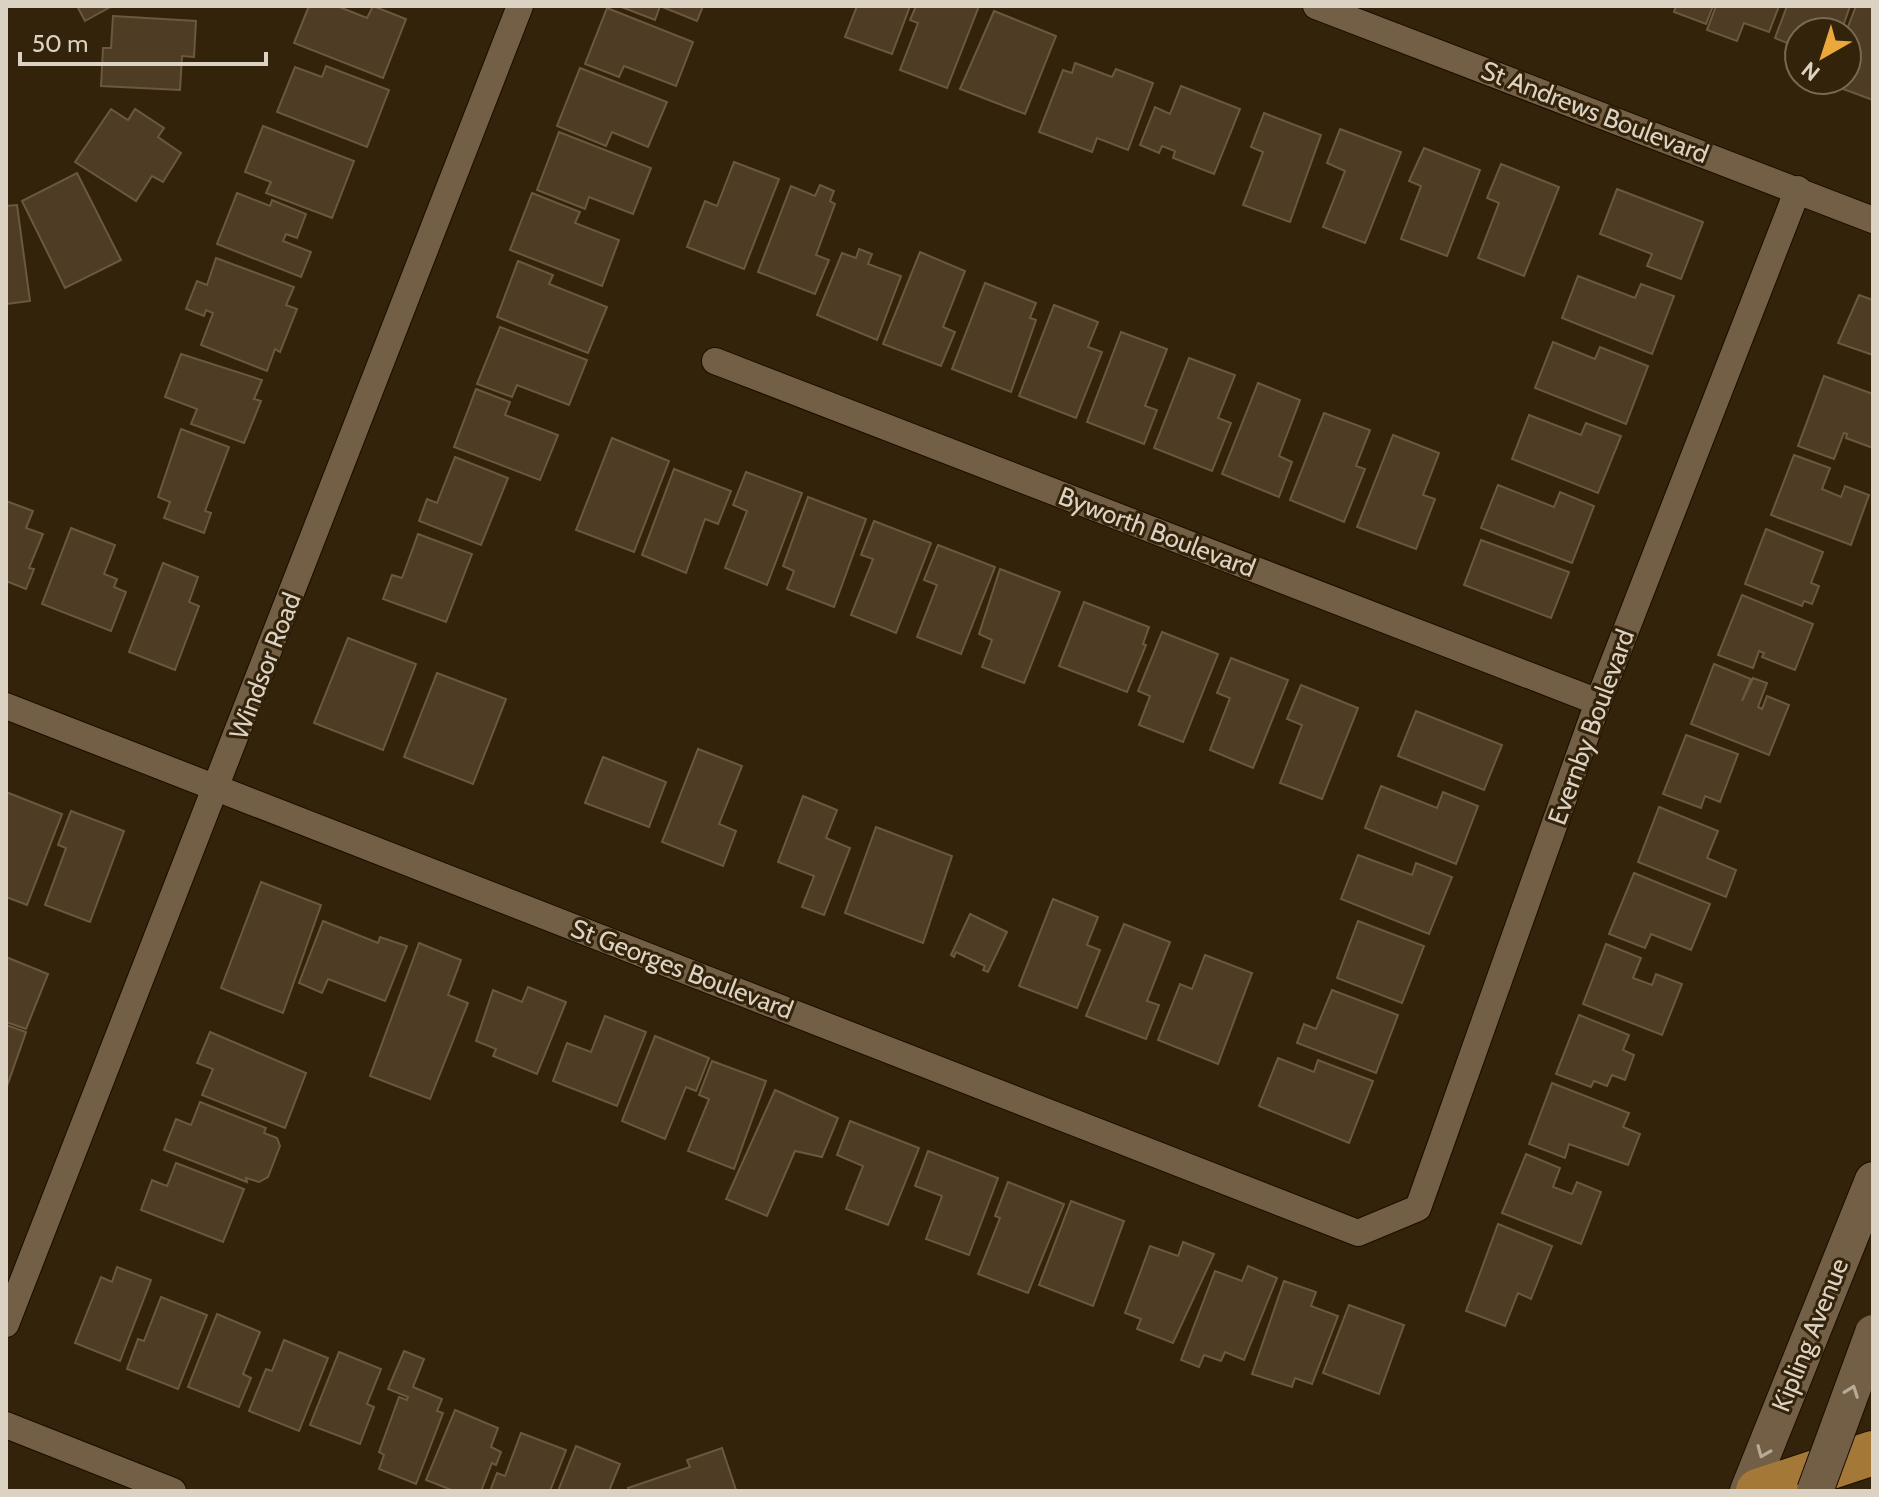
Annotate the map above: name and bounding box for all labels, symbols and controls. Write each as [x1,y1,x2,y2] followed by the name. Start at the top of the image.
[20,16,266,66] scale bar
[1783,16,1863,96] north arrow
[32,29,88,58] text: 50 m
[1477,54,1713,170] street label: St Andrews Boulevard
[1796,56,1825,87] text: N
[1054,480,1260,584] street label: Byworth Boulevard
[222,588,308,744] street label: Windsor Road
[1541,625,1641,829] street label: Evernby Boulevard
[566,912,798,1026] street label: St Georges Boulevard
[1765,1254,1855,1416] street label: Kipling Avenue
[1842,1385,1858,1399] one-way arrow
[1757,1444,1773,1458] one-way arrow

